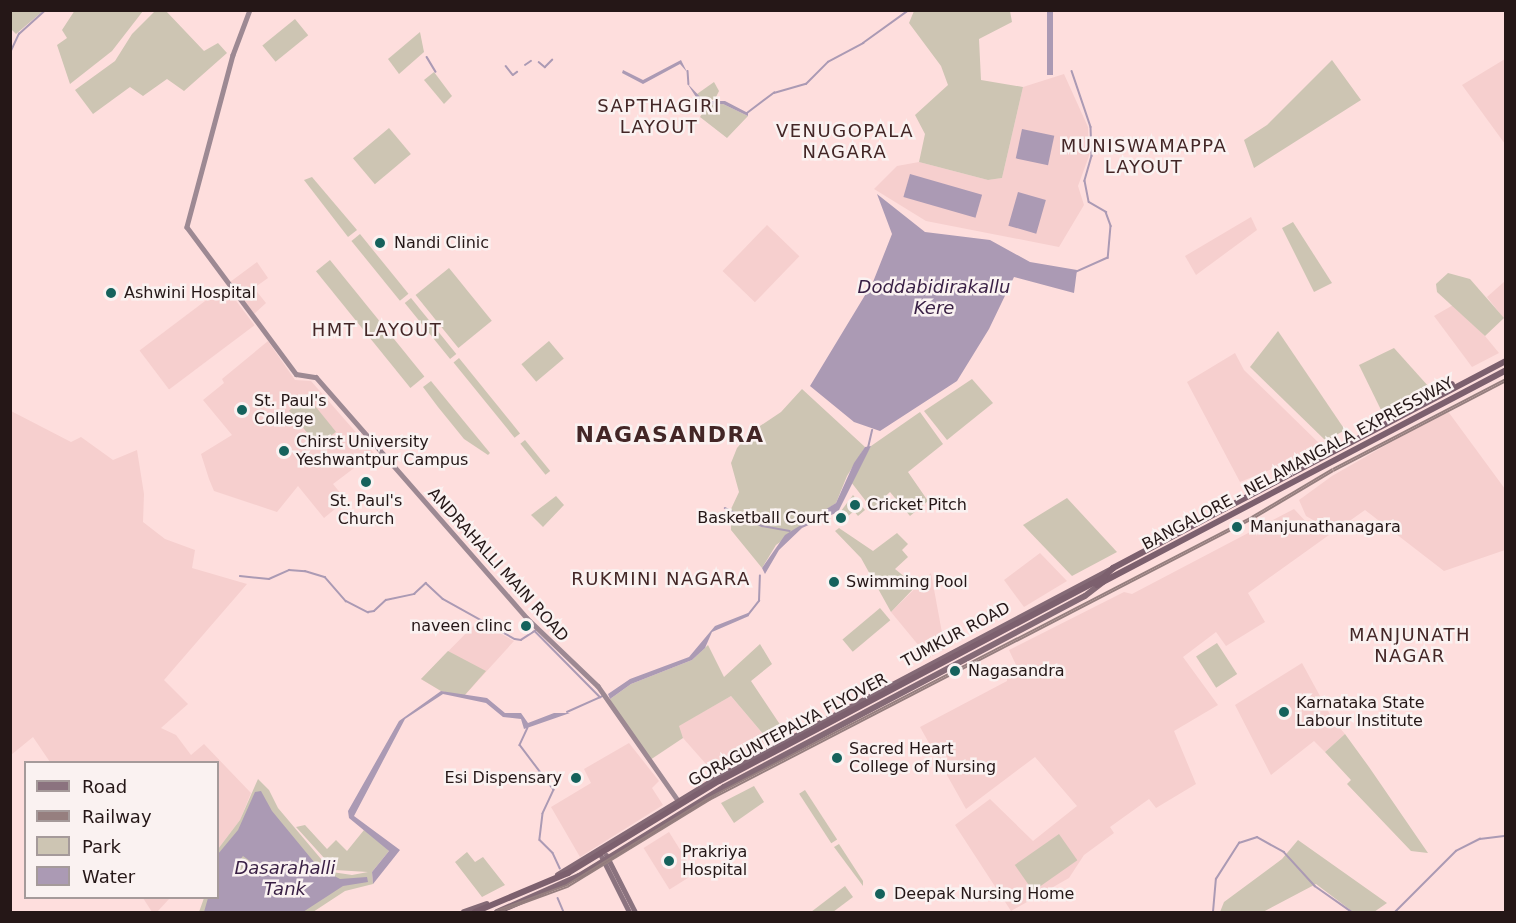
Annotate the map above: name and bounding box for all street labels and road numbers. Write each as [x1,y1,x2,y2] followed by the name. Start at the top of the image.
[1139,373,1457,555] street label: BANGALORE - NELAMANGALA EXPRESSWAY
[424,484,572,646] street label: ANDRAHALLI MAIN ROAD
[899,598,1013,672] street label: TUMKUR ROAD
[685,669,891,791] street label: GORAGUNTEPALYA FLYOVER

